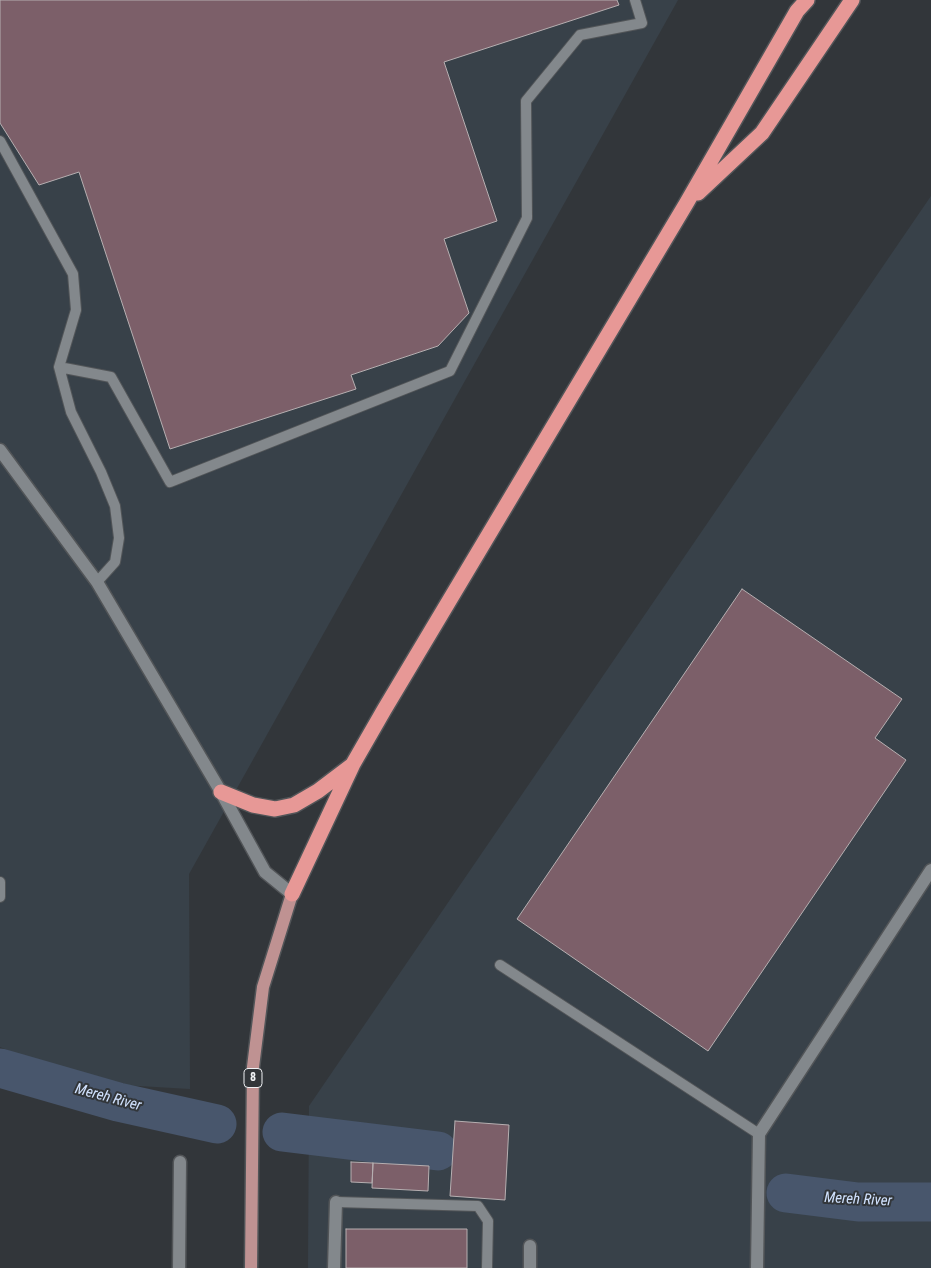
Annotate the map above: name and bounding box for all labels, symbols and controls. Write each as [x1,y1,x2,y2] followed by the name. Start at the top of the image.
[244,1068,262,1088] road number: 8
[73,1081,143,1115] water label: Mereh River
[824,1189,892,1211] water label: Mereh River

